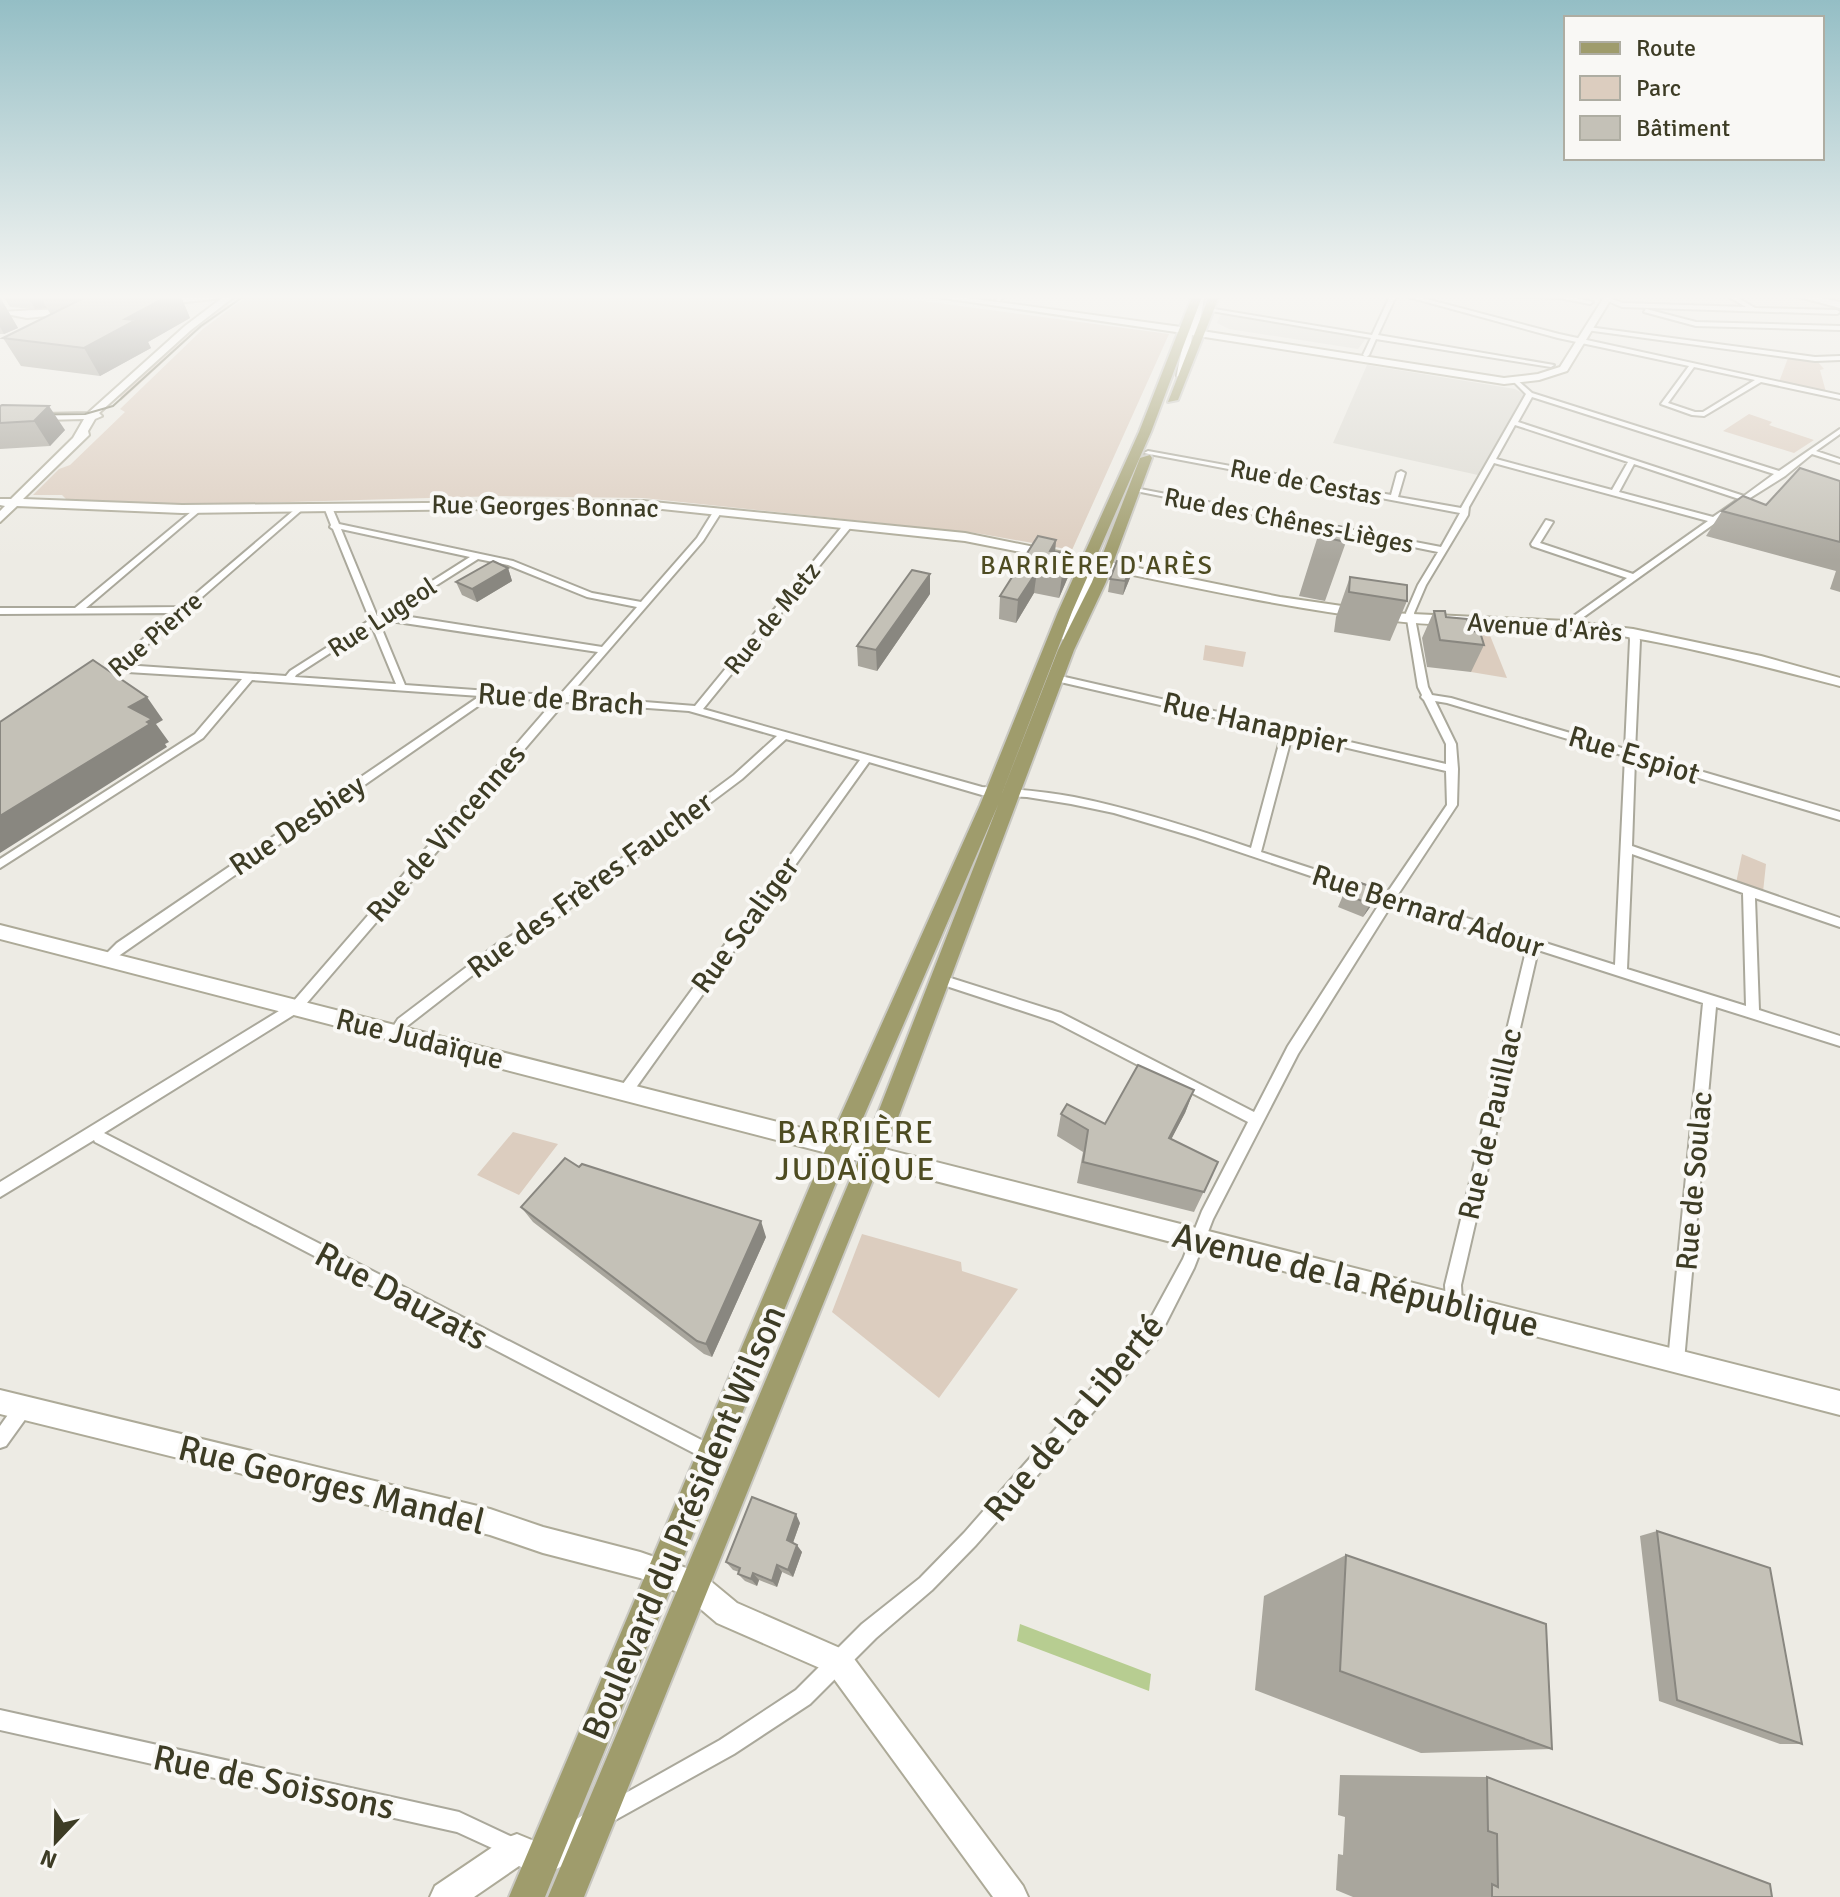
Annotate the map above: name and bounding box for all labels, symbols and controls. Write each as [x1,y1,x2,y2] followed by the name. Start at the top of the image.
[1564,16,1824,160] legend
[1636,33,1696,63] text: Route
[1636,73,1681,103] text: Parc
[1636,113,1730,143] text: Bâtiment
[1227,453,1384,513] street label: Rue de Cestas
[1161,481,1416,561] street label: Rue des Chênes-Lièges
[431,489,659,525] street label: Rue Georges Bonnac
[980,550,1214,582] district label: BARRIÈRE D'ARÈS
[718,556,828,681] street label: Rue de Metz
[322,571,443,665] street label: Rue Lugeol
[102,585,209,684] street label: Rue Pierre
[1466,607,1624,649] street label: Avenue d'Arès
[476,675,646,724] street label: Rue de Brach
[1159,684,1351,763] street label: Rue Hanappier
[1564,718,1704,793] street label: Rue Espiot
[359,737,534,930] street label: Rue de Vincennes
[222,767,372,884] street label: Rue Desbiey
[460,784,720,987] street label: Rue des Frères Faucher
[683,850,807,1001] street label: Rue Scaliger
[1307,857,1548,966] street label: Rue Bernard Adour
[332,1001,508,1078] street label: Rue Judaïque
[1450,1025,1530,1223] street label: Rue de Pauillac
[1668,1090,1721,1272] street label: Rue de Soulac
[775,1113,937,1189] district label: BARRIÈRE JUDAÏQUE
[1168,1213,1544,1348] street label: Avenue de la République
[307,1232,496,1361] street label: Rue Dauzats
[572,1299,796,1747] street label: Boulevard du Président Wilson
[974,1305,1174,1531] street label: Rue de la Liberté
[174,1426,490,1545] street label: Rue Georges Mandel
[149,1735,398,1830] street label: Rue de Soissons
[16,1801,96,1881] north arrow
[37,1844,61,1874] text: N

